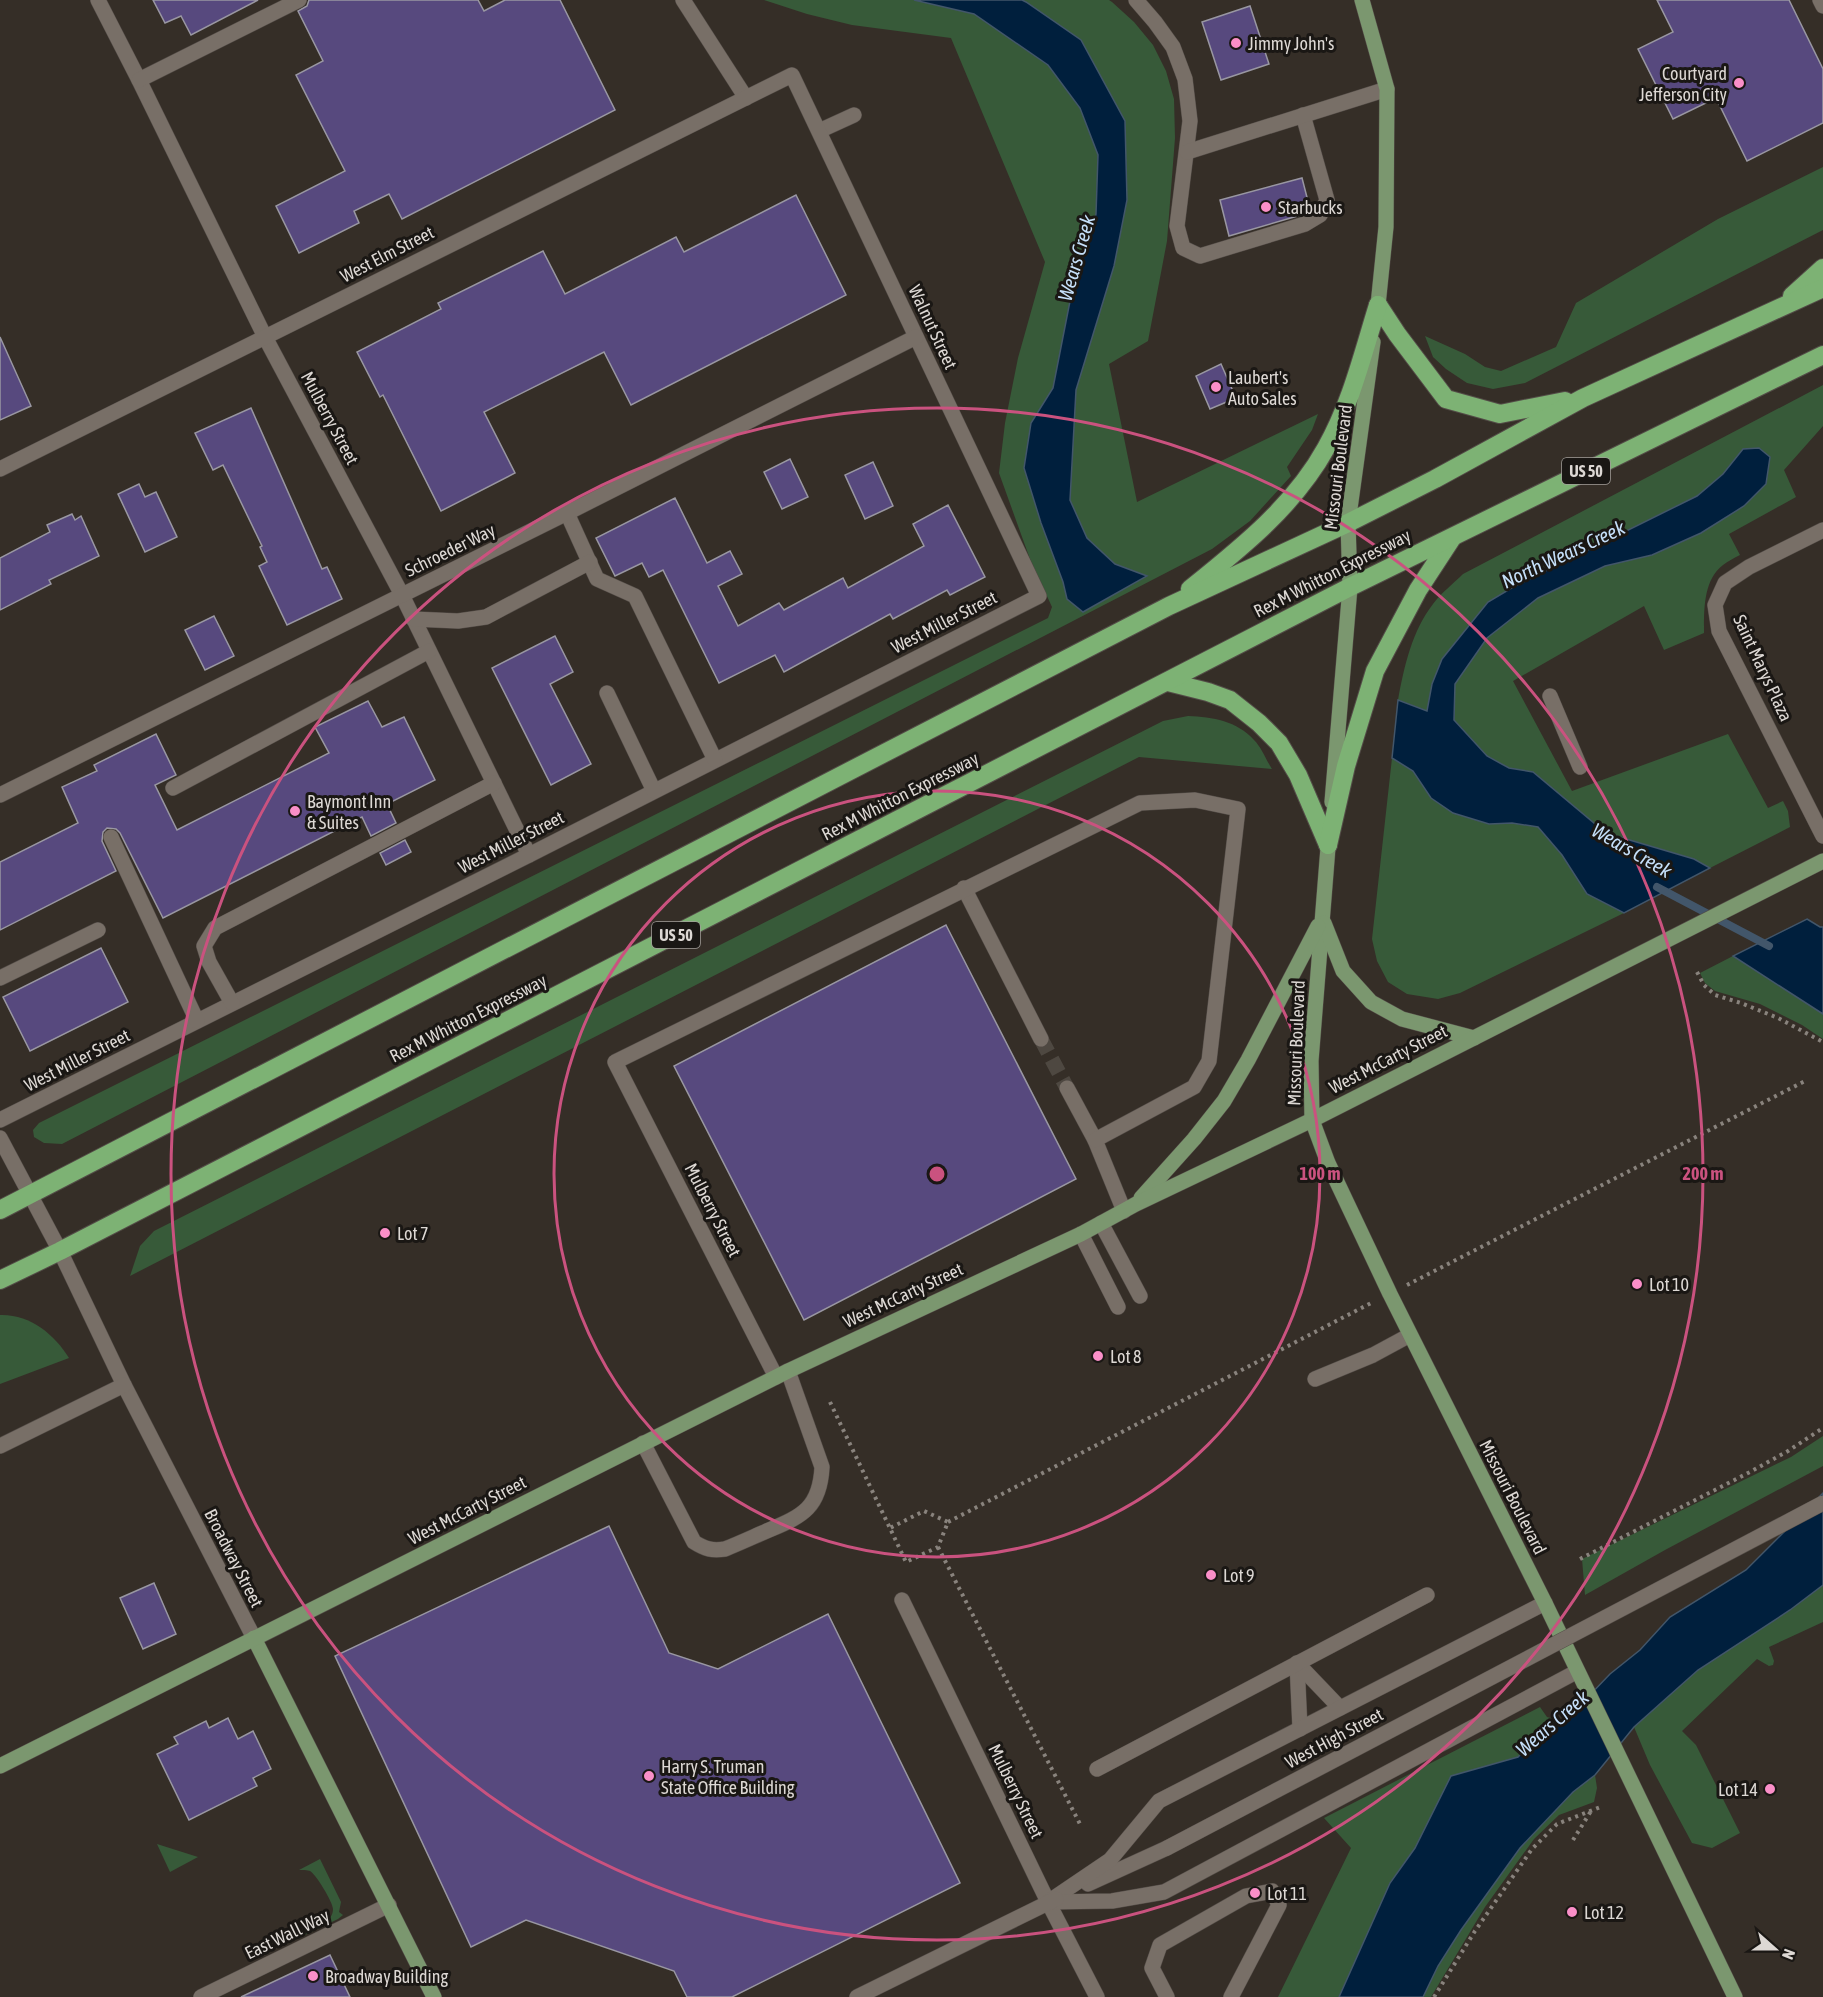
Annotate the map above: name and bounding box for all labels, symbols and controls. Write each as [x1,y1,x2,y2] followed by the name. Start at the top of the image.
[1248,33,1334,54] place label: Jimmy John's
[1229,36,1243,50] marker: Jimmy John's
[1639,63,1727,105] place label: Courtyard Jefferson City
[1732,76,1746,90] marker: Courtyard Jefferson City
[1278,197,1343,218] place label: Starbucks
[1259,200,1273,214] marker: Starbucks
[1053,212,1099,304] water label: Wears Creek
[337,221,437,287] street label: West Elm Street
[904,282,962,372] street label: Walnut Street
[1228,367,1297,409] place label: Laubert's Auto Sales
[297,368,363,468] street label: Mulberry Street
[1209,380,1223,394] marker: Laubert's Auto Sales
[1320,403,1356,531] street label: Missouri Boulevard
[1562,458,1610,484] road number: US 50
[1498,515,1629,593] water label: North Wears Creek
[402,519,498,581] street label: Schroeder Way
[1250,524,1414,622] street label: Rex M Whitton Expressway
[888,586,1000,658] street label: West Miller Street
[1729,611,1797,725] street label: Saint Marys Plaza
[818,747,982,845] street label: Rex M Whitton Expressway
[307,791,391,833] place label: Baymont Inn & Suites
[288,804,302,818] marker: Baymont Inn & Suites
[455,806,567,878] street label: West Miller Street
[1588,818,1676,882] water label: Wears Creek
[652,922,700,948] road number: US 50
[386,969,550,1067] street label: Rex M Whitton Expressway
[1283,980,1309,1106] street label: Missouri Boulevard
[1326,1020,1450,1098] street label: West McCarty Street
[21,1024,133,1096] street label: West Miller Street
[680,1160,746,1260] street label: Mulberry Street
[1300,1163,1340,1184] text: 100 m
[1683,1163,1723,1184] text: 200 m
[927,1164,947,1184] centre of rings
[397,1223,429,1244] place label: Lot 7
[378,1226,392,1240] marker: Lot 7
[840,1258,966,1332] street label: West McCarty Street
[1649,1274,1689,1295] place label: Lot 10
[1630,1277,1644,1291] marker: Lot 10
[1110,1346,1142,1367] place label: Lot 8
[1091,1349,1105,1363] marker: Lot 8
[1475,1436,1551,1558] street label: Missouri Boulevard
[405,1471,529,1549] street label: West McCarty Street
[200,1505,268,1611] street label: Broadway Street
[1223,1565,1255,1586] place label: Lot 9
[1204,1568,1218,1582] marker: Lot 9
[1511,1685,1593,1761] water label: Wears Creek
[1282,1703,1386,1773] street label: West High Street
[984,1740,1048,1842] street label: Mulberry Street
[661,1756,795,1798] place label: Harry S. Truman State Office Building
[642,1769,656,1783] marker: Harry S. Truman State Office Building
[1718,1779,1758,1800] place label: Lot 14
[1763,1782,1777,1796] marker: Lot 14
[1267,1883,1307,1904] place label: Lot 11
[1248,1886,1262,1900] marker: Lot 11
[1584,1902,1624,1923] place label: Lot 12
[241,1905,333,1963] street label: East Wall Way
[1565,1905,1579,1919] marker: Lot 12
[1745,1919,1805,1979] north arrow
[1779,1947,1799,1962] text: N
[325,1966,448,1987] place label: Broadway Building
[306,1969,320,1983] marker: Broadway Building

